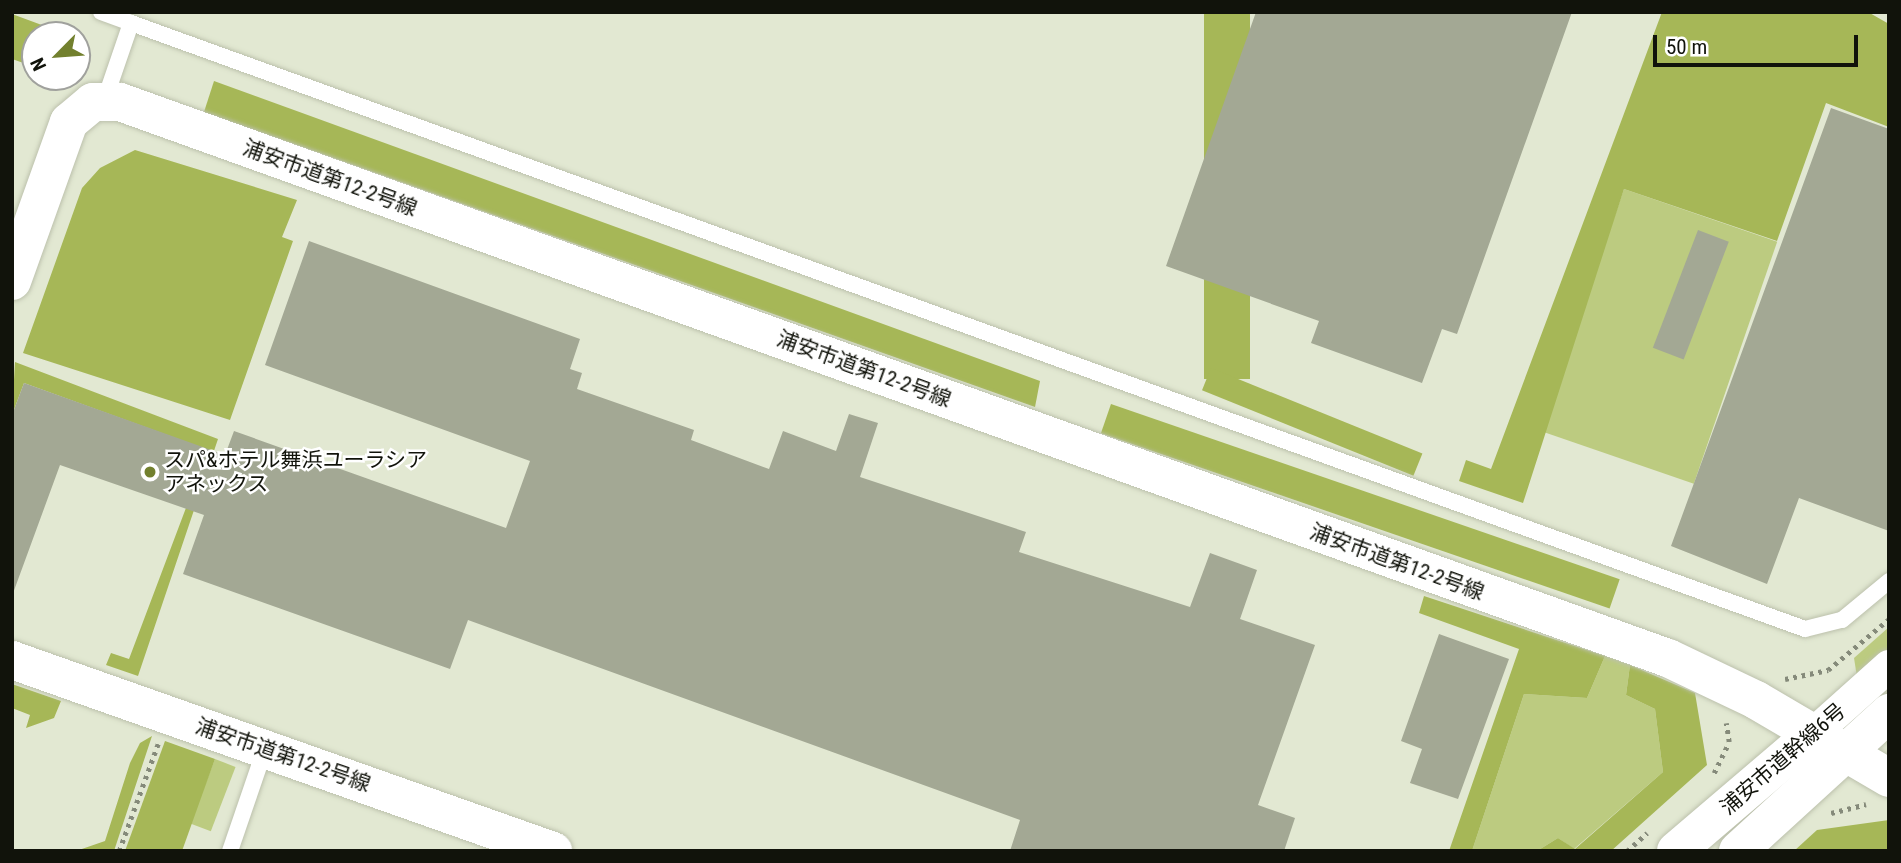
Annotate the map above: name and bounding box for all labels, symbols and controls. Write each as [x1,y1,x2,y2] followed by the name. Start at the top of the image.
[21,21,91,91] north arrow
[1656,21,1861,65] scale bar
[1666,35,1707,59] text: 50 m
[25,54,51,74] text: N
[240,135,420,221] street label: 浦安市道第12-2号線
[774,326,954,412] street label: 浦安市道第12-2号線
[164,447,427,497] place label: スパ&ホテル舞浜ユーラシア アネックス
[142,464,158,480] marker: スパ&ホテル舞浜ユーラシア アネックス
[1307,519,1487,605] street label: 浦安市道第12-2号線
[1715,698,1851,820] street label: 浦安市道幹線6号
[192,713,374,797] street label: 浦安市道第12-2号線

